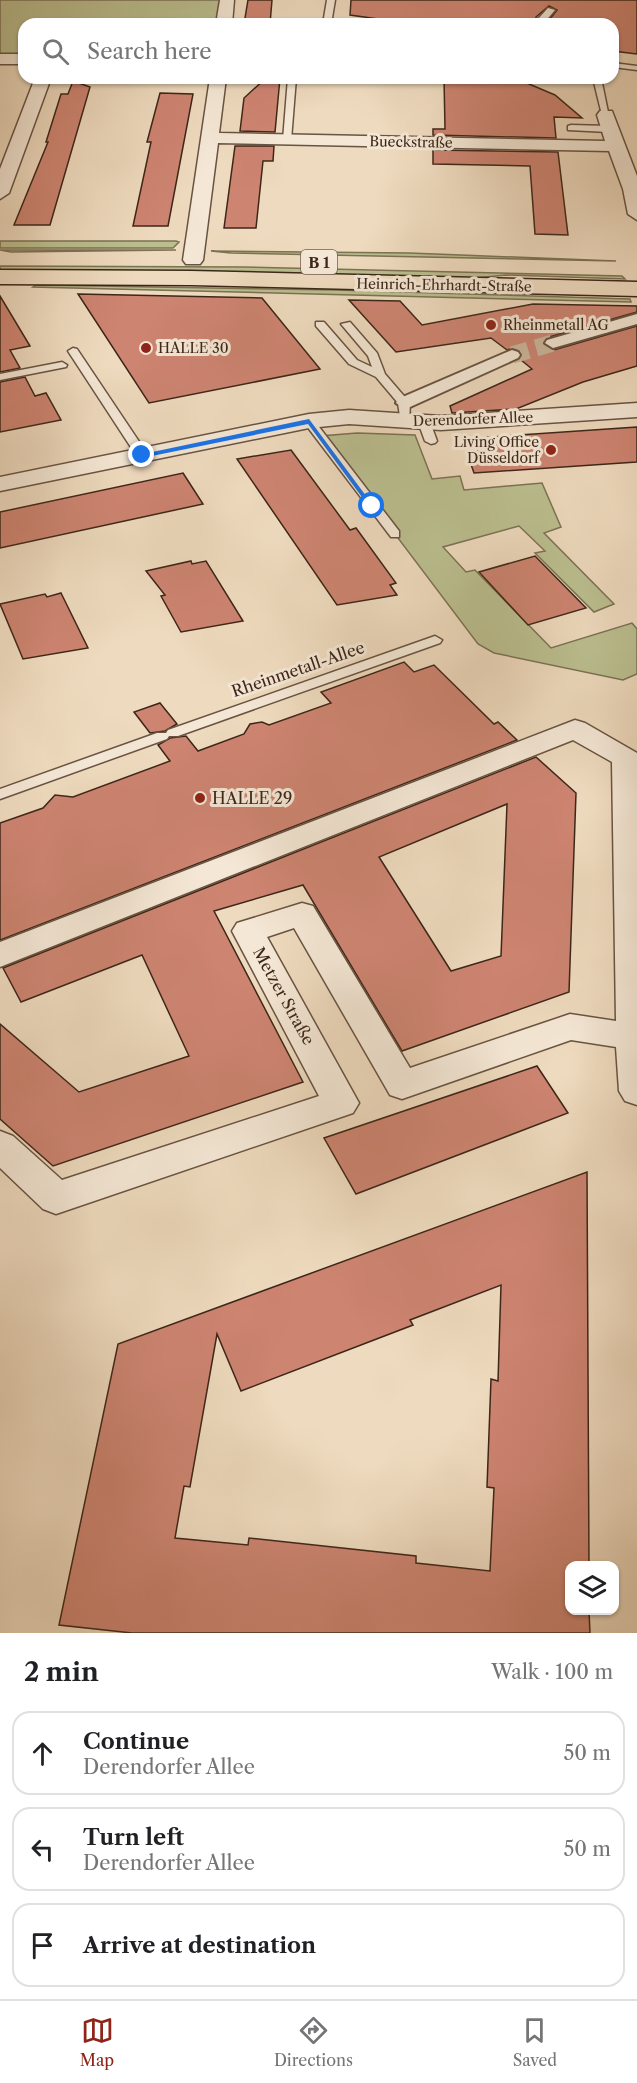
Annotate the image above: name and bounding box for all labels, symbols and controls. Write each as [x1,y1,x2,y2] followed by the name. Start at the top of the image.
[18,18,619,84] search box
[39,35,72,68] icon: search
[87,38,212,65] text: Search here
[369,132,453,152] street label: Bueckstraße
[301,250,337,274] road number: B 1
[356,274,532,296] street label: Heinrich-Ehrhardt-Straße
[503,316,609,334] place label: Rheinmetall AG
[484,318,498,332] marker: Rheinmetall AG
[158,339,229,357] place label: HALLE 30
[139,341,153,355] marker: HALLE 30
[413,408,534,430] street label: Derendorfer Allee
[454,433,541,467] place label: Living Office Düsseldorf
[128,441,154,467] route end
[544,443,558,457] marker: Living Office Düsseldorf
[358,492,384,518] route start
[229,637,367,701] street label: Rheinmetall-Allee
[212,788,292,808] place label: HALLE 29
[193,791,207,805] marker: HALLE 29
[249,944,319,1048] street label: Metzer Straße
[565,1561,619,1615] map controls
[565,1561,619,1615] button: layers
[24,1656,99,1688] text: 2 min
[491,1660,613,1684] text: Walk · 100 m
[83,1728,189,1755] text: Continue
[26,1737,59,1770] icon: ahead
[564,1741,611,1765] text: 50 m
[83,1755,255,1779] text: Derendorfer Allee
[83,1824,184,1851] text: Turn left
[26,1833,59,1866] icon: left
[564,1837,611,1861] text: 50 m
[83,1851,255,1875] text: Derendorfer Allee
[26,1929,59,1962] icon: arrive
[83,1932,316,1959] text: Arrive at destination
[80,2014,114,2070] tab: Map
[274,2014,353,2070] tab: Directions
[513,2014,557,2070] tab: Saved

